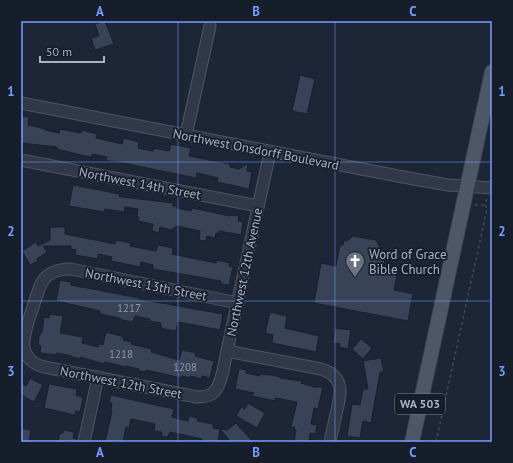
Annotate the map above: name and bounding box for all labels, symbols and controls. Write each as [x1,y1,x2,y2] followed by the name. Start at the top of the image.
[96,3,104,20] text: A
[252,3,260,20] text: B
[409,3,417,20] text: C
[40,38,104,64] scale bar
[46,44,72,59] text: 50 m
[7,83,15,100] text: 1
[498,83,506,100] text: 1
[171,125,340,174] street label: Northwest Onsdorff Boulevard
[78,163,203,204] street label: Northwest 14th Street
[223,206,266,338] street label: Northwest 12th Avenue
[7,223,15,240] text: 2
[498,223,506,240] text: 2
[369,246,447,278] place label: Word of Grace Bible Church
[344,250,366,278] church icon: Word of Grace Bible Church
[84,264,209,305] street label: Northwest 13th Street
[117,301,141,315] house number: 1217
[109,347,133,361] house number: 1218
[173,360,197,374] house number: 1208
[59,362,184,403] street label: Northwest 12th Street
[7,363,15,380] text: 3
[498,363,506,380] text: 3
[395,394,445,414] road number: WA 503
[96,444,104,461] text: A
[252,444,260,461] text: B
[409,444,417,461] text: C

